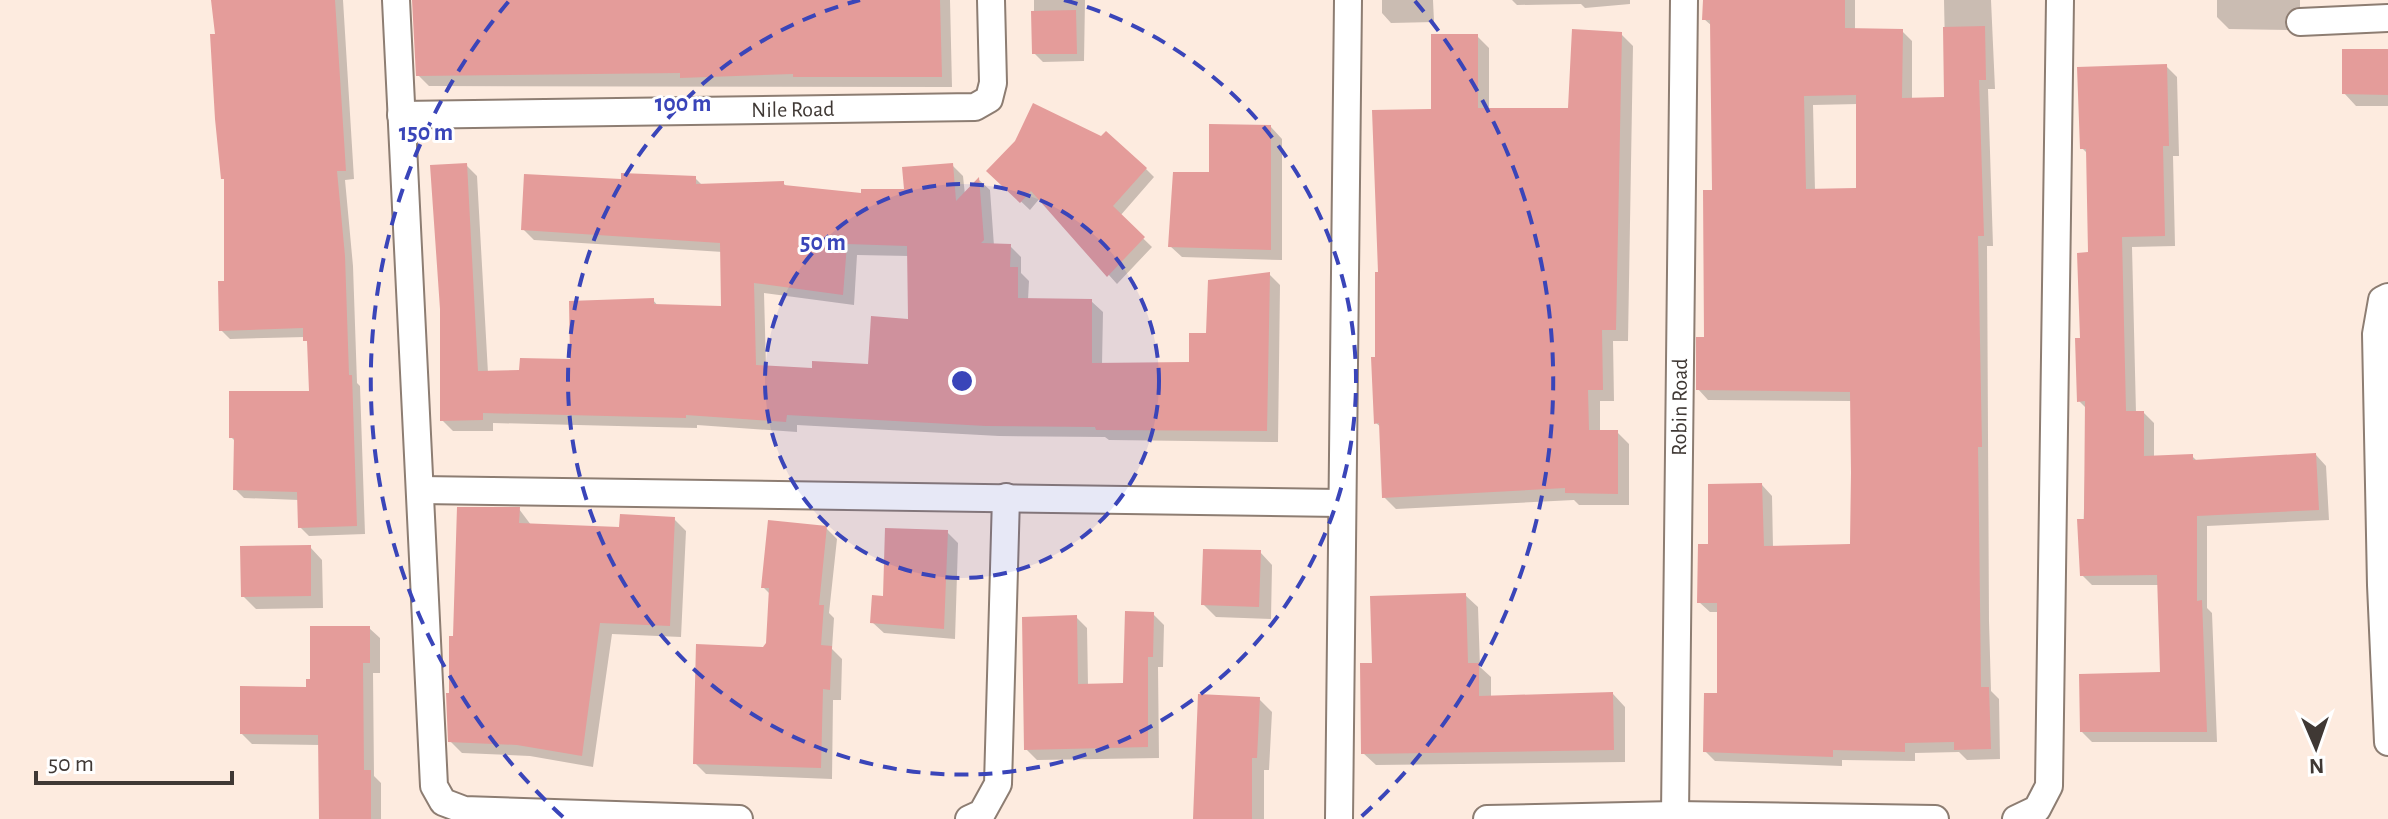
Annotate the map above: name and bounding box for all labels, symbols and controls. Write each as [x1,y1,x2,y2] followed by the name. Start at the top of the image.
[655,92,711,116] text: 100 m
[751,98,835,121] street label: Nile Road
[399,121,453,145] text: 150 m
[800,231,846,255] text: 50 m
[1668,358,1691,456] street label: Robin Road
[948,367,976,395] centre of rings
[2276,707,2356,787] north arrow
[36,735,232,785] scale bar
[48,752,94,776] text: 50 m
[2309,755,2325,777] text: N

